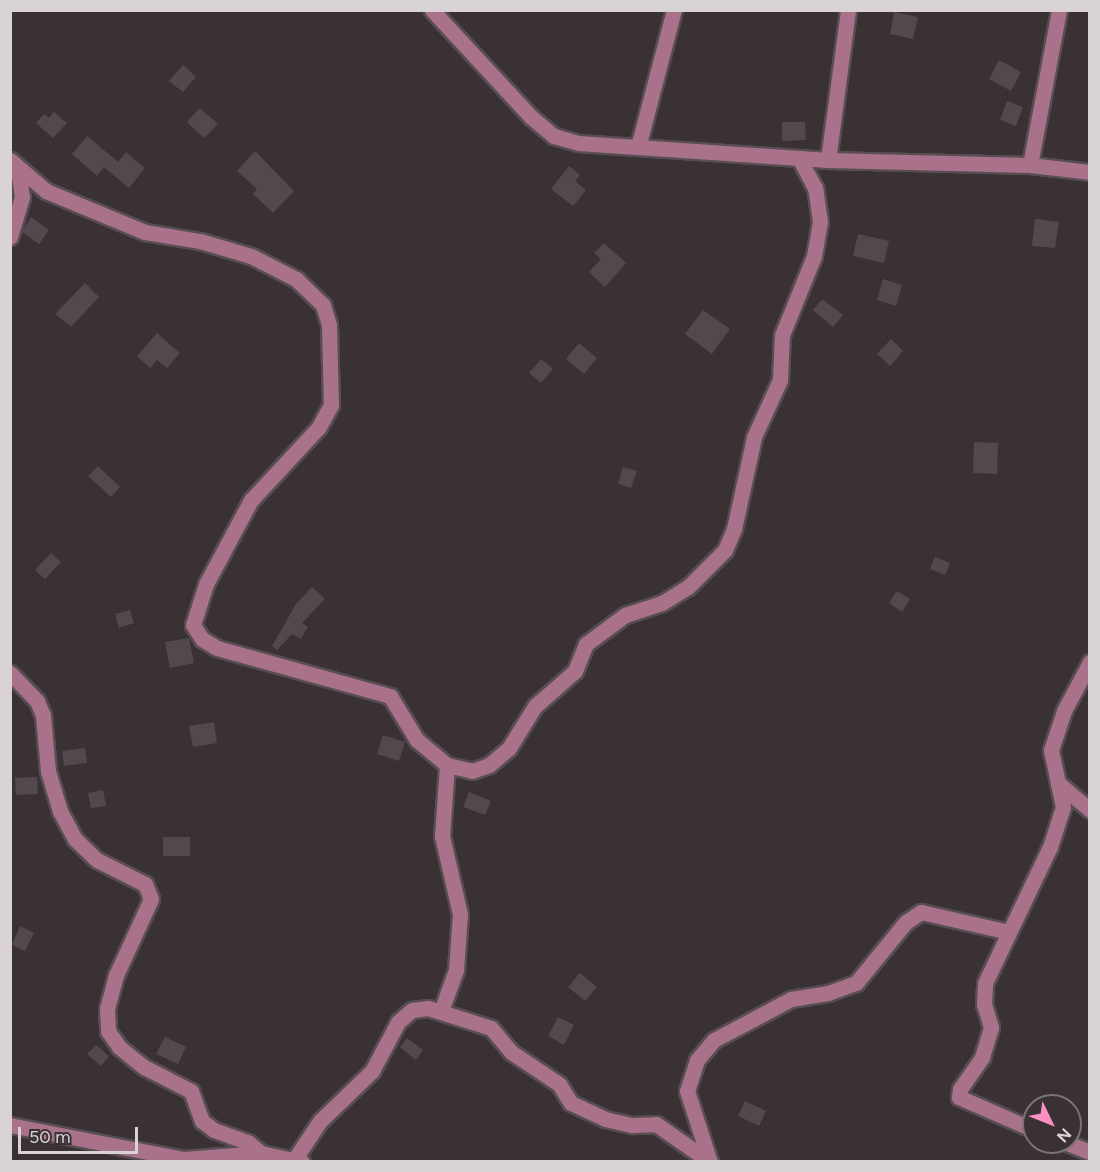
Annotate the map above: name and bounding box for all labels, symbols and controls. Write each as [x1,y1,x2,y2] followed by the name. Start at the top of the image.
[1022,1094,1082,1154] north arrow
[21,1115,141,1153] scale bar
[1053,1124,1075,1146] text: N
[29,1126,71,1148] text: 50 m

